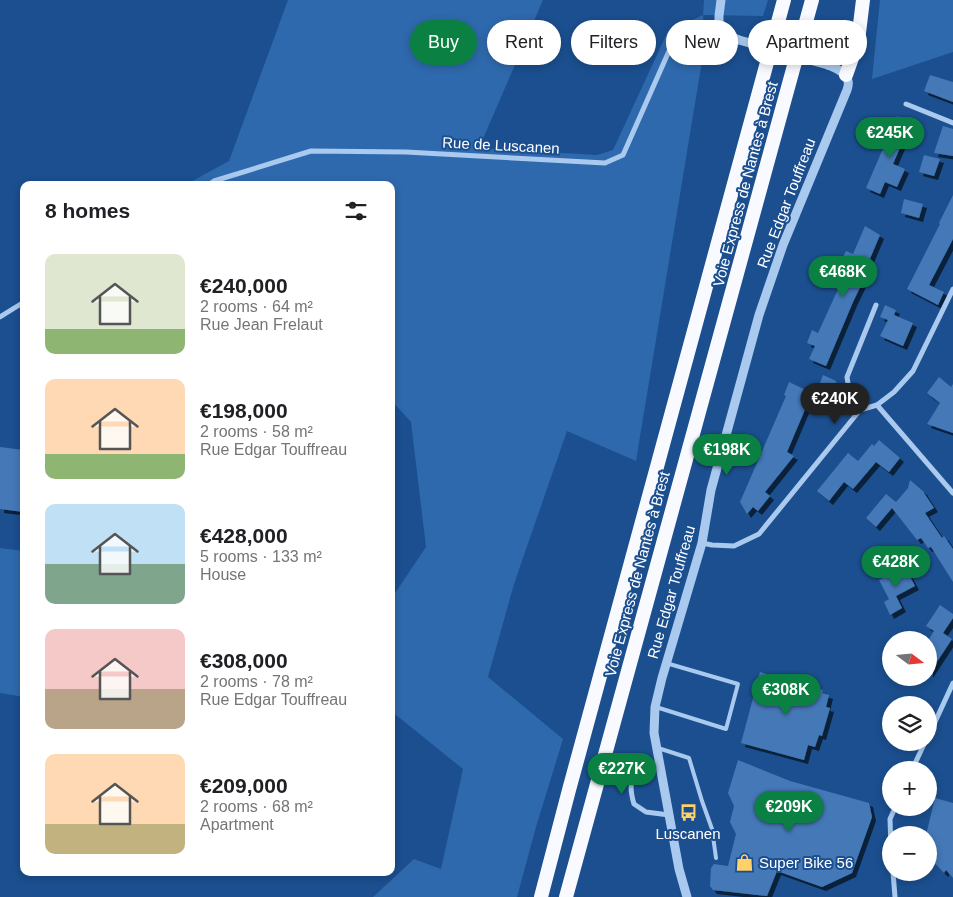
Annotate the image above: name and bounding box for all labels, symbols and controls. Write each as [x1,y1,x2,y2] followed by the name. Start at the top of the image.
[410,20,477,65] chip: Buy
[487,20,561,65] chip: Rent
[571,20,656,65] chip: Filters
[666,20,738,65] chip: New
[748,20,867,65] chip: Apartment
[709,79,781,288] street label: Voie Express de Nantes à Brest
[855,116,925,159] pin: €245K
[866,124,914,141] text: €245K
[442,133,560,157] street label: Rue de Luscanen
[753,136,819,270] street label: Rue Edgar Touffreau
[342,197,370,225] icon: filters
[45,199,130,222] text: 8 homes
[808,256,878,298] pin: €468K
[819,263,867,280] text: €468K
[85,274,145,334] icon: home
[200,274,288,297] text: €240,000
[200,298,313,315] text: 2 rooms · 64 m²
[200,316,323,333] text: Rue Jean Frelaut
[800,382,870,425] pin: €240K
[811,390,859,407] text: €240K
[85,399,145,459] icon: home
[200,399,288,422] text: €198,000
[200,423,313,440] text: 2 rooms · 58 m²
[692,434,762,476] pin: €198K
[200,441,347,458] text: Rue Edgar Touffreau
[703,441,751,458] text: €198K
[601,469,673,678] street label: Voie Express de Nantes à Brest
[644,523,698,661] street label: Rue Edgar Touffreau
[85,524,145,584] icon: home
[200,524,288,547] text: €428,000
[861,546,931,588] pin: €428K
[200,548,322,565] text: 5 rooms · 133 m²
[872,553,920,570] text: €428K
[200,566,246,583] text: House
[882,631,938,686] north arrow
[882,631,937,881] map controls
[85,649,145,709] icon: home
[200,649,288,672] text: €308,000
[200,673,313,690] text: 2 rooms · 78 m²
[751,674,821,716] pin: €308K
[762,681,810,698] text: €308K
[200,691,347,708] text: Rue Edgar Touffreau
[882,696,937,751] button: layers
[587,752,657,795] pin: €227K
[598,760,646,777] text: €227K
[882,761,937,816] button: +
[85,774,145,834] icon: home
[200,774,288,797] text: €209,000
[754,790,824,833] pin: €209K
[200,798,313,815] text: 2 rooms · 68 m²
[765,798,813,815] text: €209K
[678,802,698,822] bus stop icon: Luscanen
[200,816,274,833] text: Apartment
[655,825,721,842] place label: Luscanen
[882,826,937,881] button: −
[735,852,755,872] shop icon: Super Bike 56
[759,854,853,871] place label: Super Bike 56

